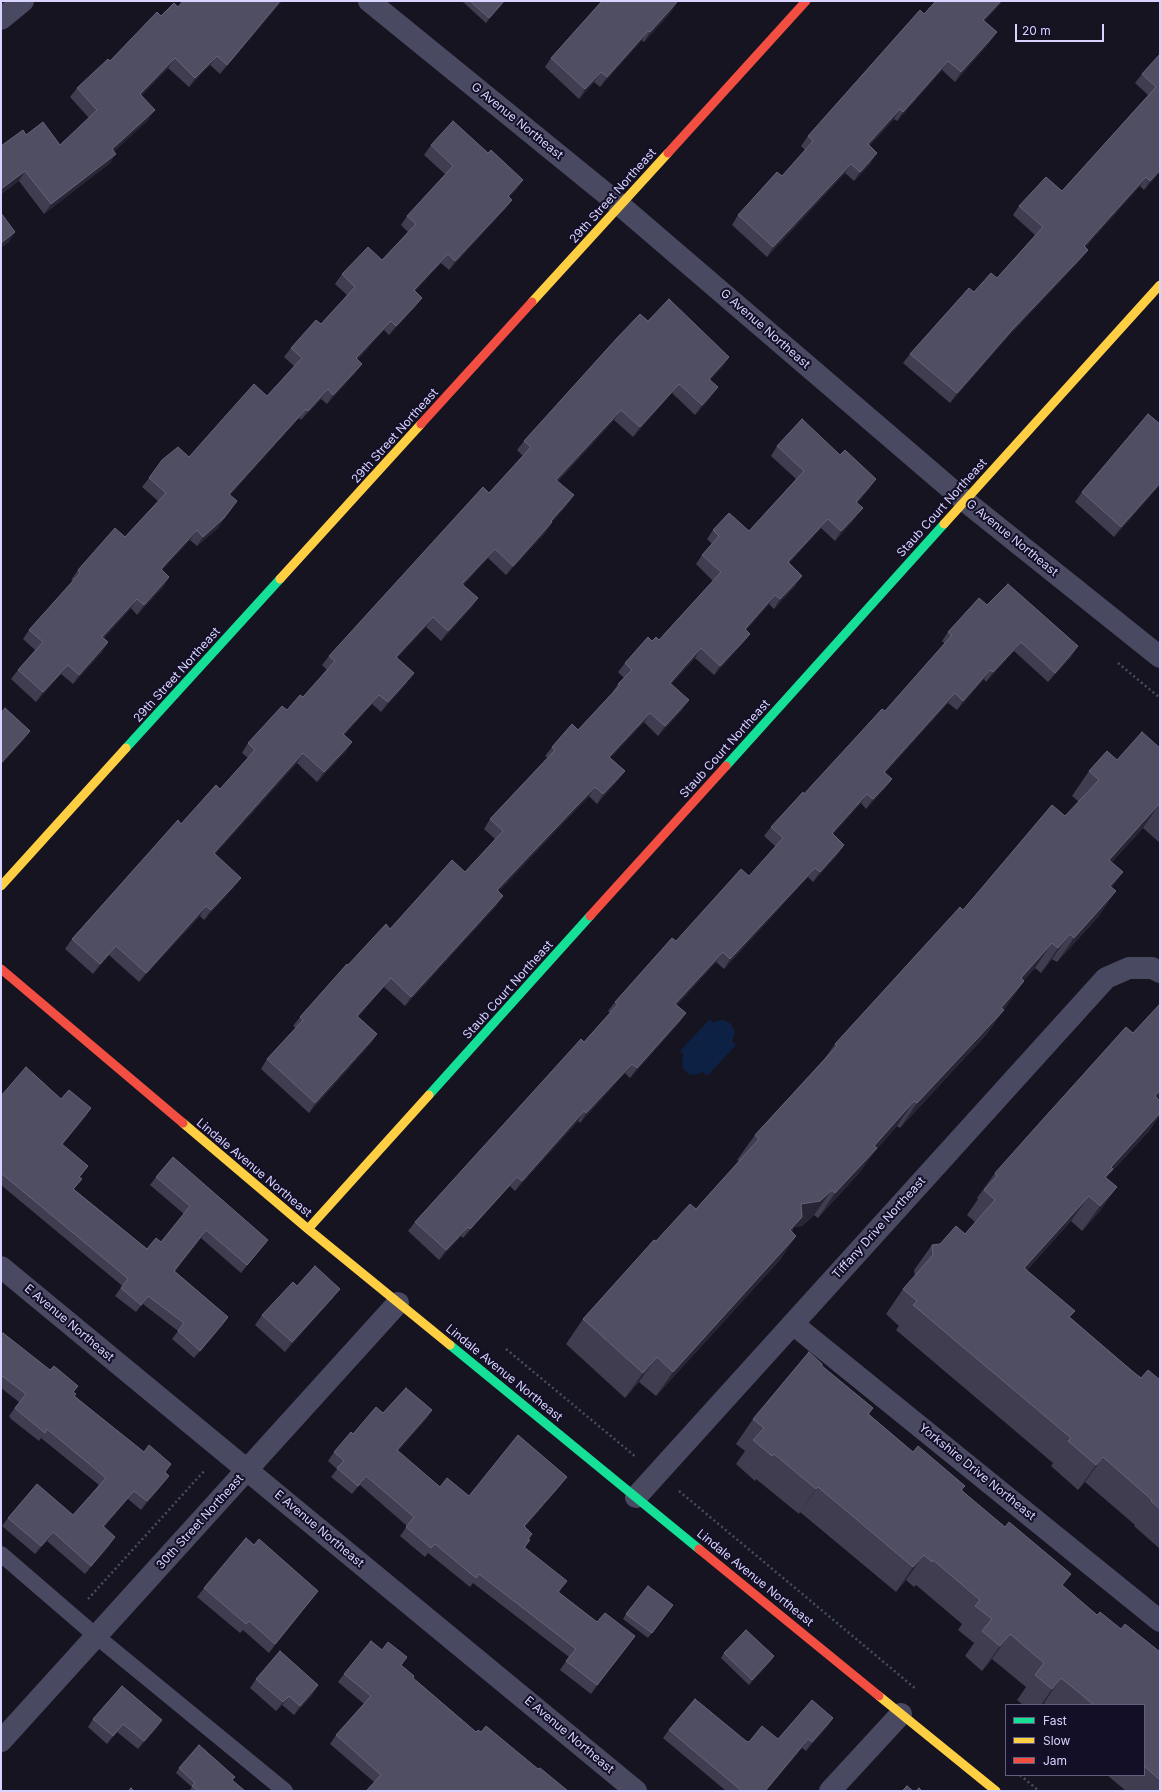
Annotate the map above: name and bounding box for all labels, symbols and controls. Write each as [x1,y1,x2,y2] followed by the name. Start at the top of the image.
[1017,16,1106,42] scale bar
[1022,23,1051,38] text: 20 m
[468,80,566,162] street label: G Avenue Northeast
[567,146,659,246] street label: 29th Street Northeast
[717,286,813,372] street label: G Avenue Northeast
[349,386,441,486] street label: 29th Street Northeast
[894,456,990,560] street label: Staub Court Northeast
[963,497,1061,579] street label: G Avenue Northeast
[131,625,223,725] street label: 29th Street Northeast
[677,697,773,801] street label: Staub Court Northeast
[460,938,556,1042] street label: Staub Court Northeast
[194,1116,314,1220] street label: Lindale Avenue Northeast
[830,1174,928,1282] street label: Tiffany Drive Northeast
[21,1281,117,1365] street label: E Avenue Northeast
[443,1322,565,1424] street label: Lindale Avenue Northeast
[916,1420,1038,1524] street label: Yorkshire Drive Northeast
[154,1472,246,1572] street label: 30th Street Northeast
[271,1487,367,1571] street label: E Avenue Northeast
[694,1527,816,1629] street label: Lindale Avenue Northeast
[521,1693,617,1777] street label: E Avenue Northeast
[1005,1704,1145,1776] legend
[1043,1713,1067,1728] text: Fast
[1043,1733,1070,1748] text: Slow
[1043,1753,1067,1768] text: Jam

